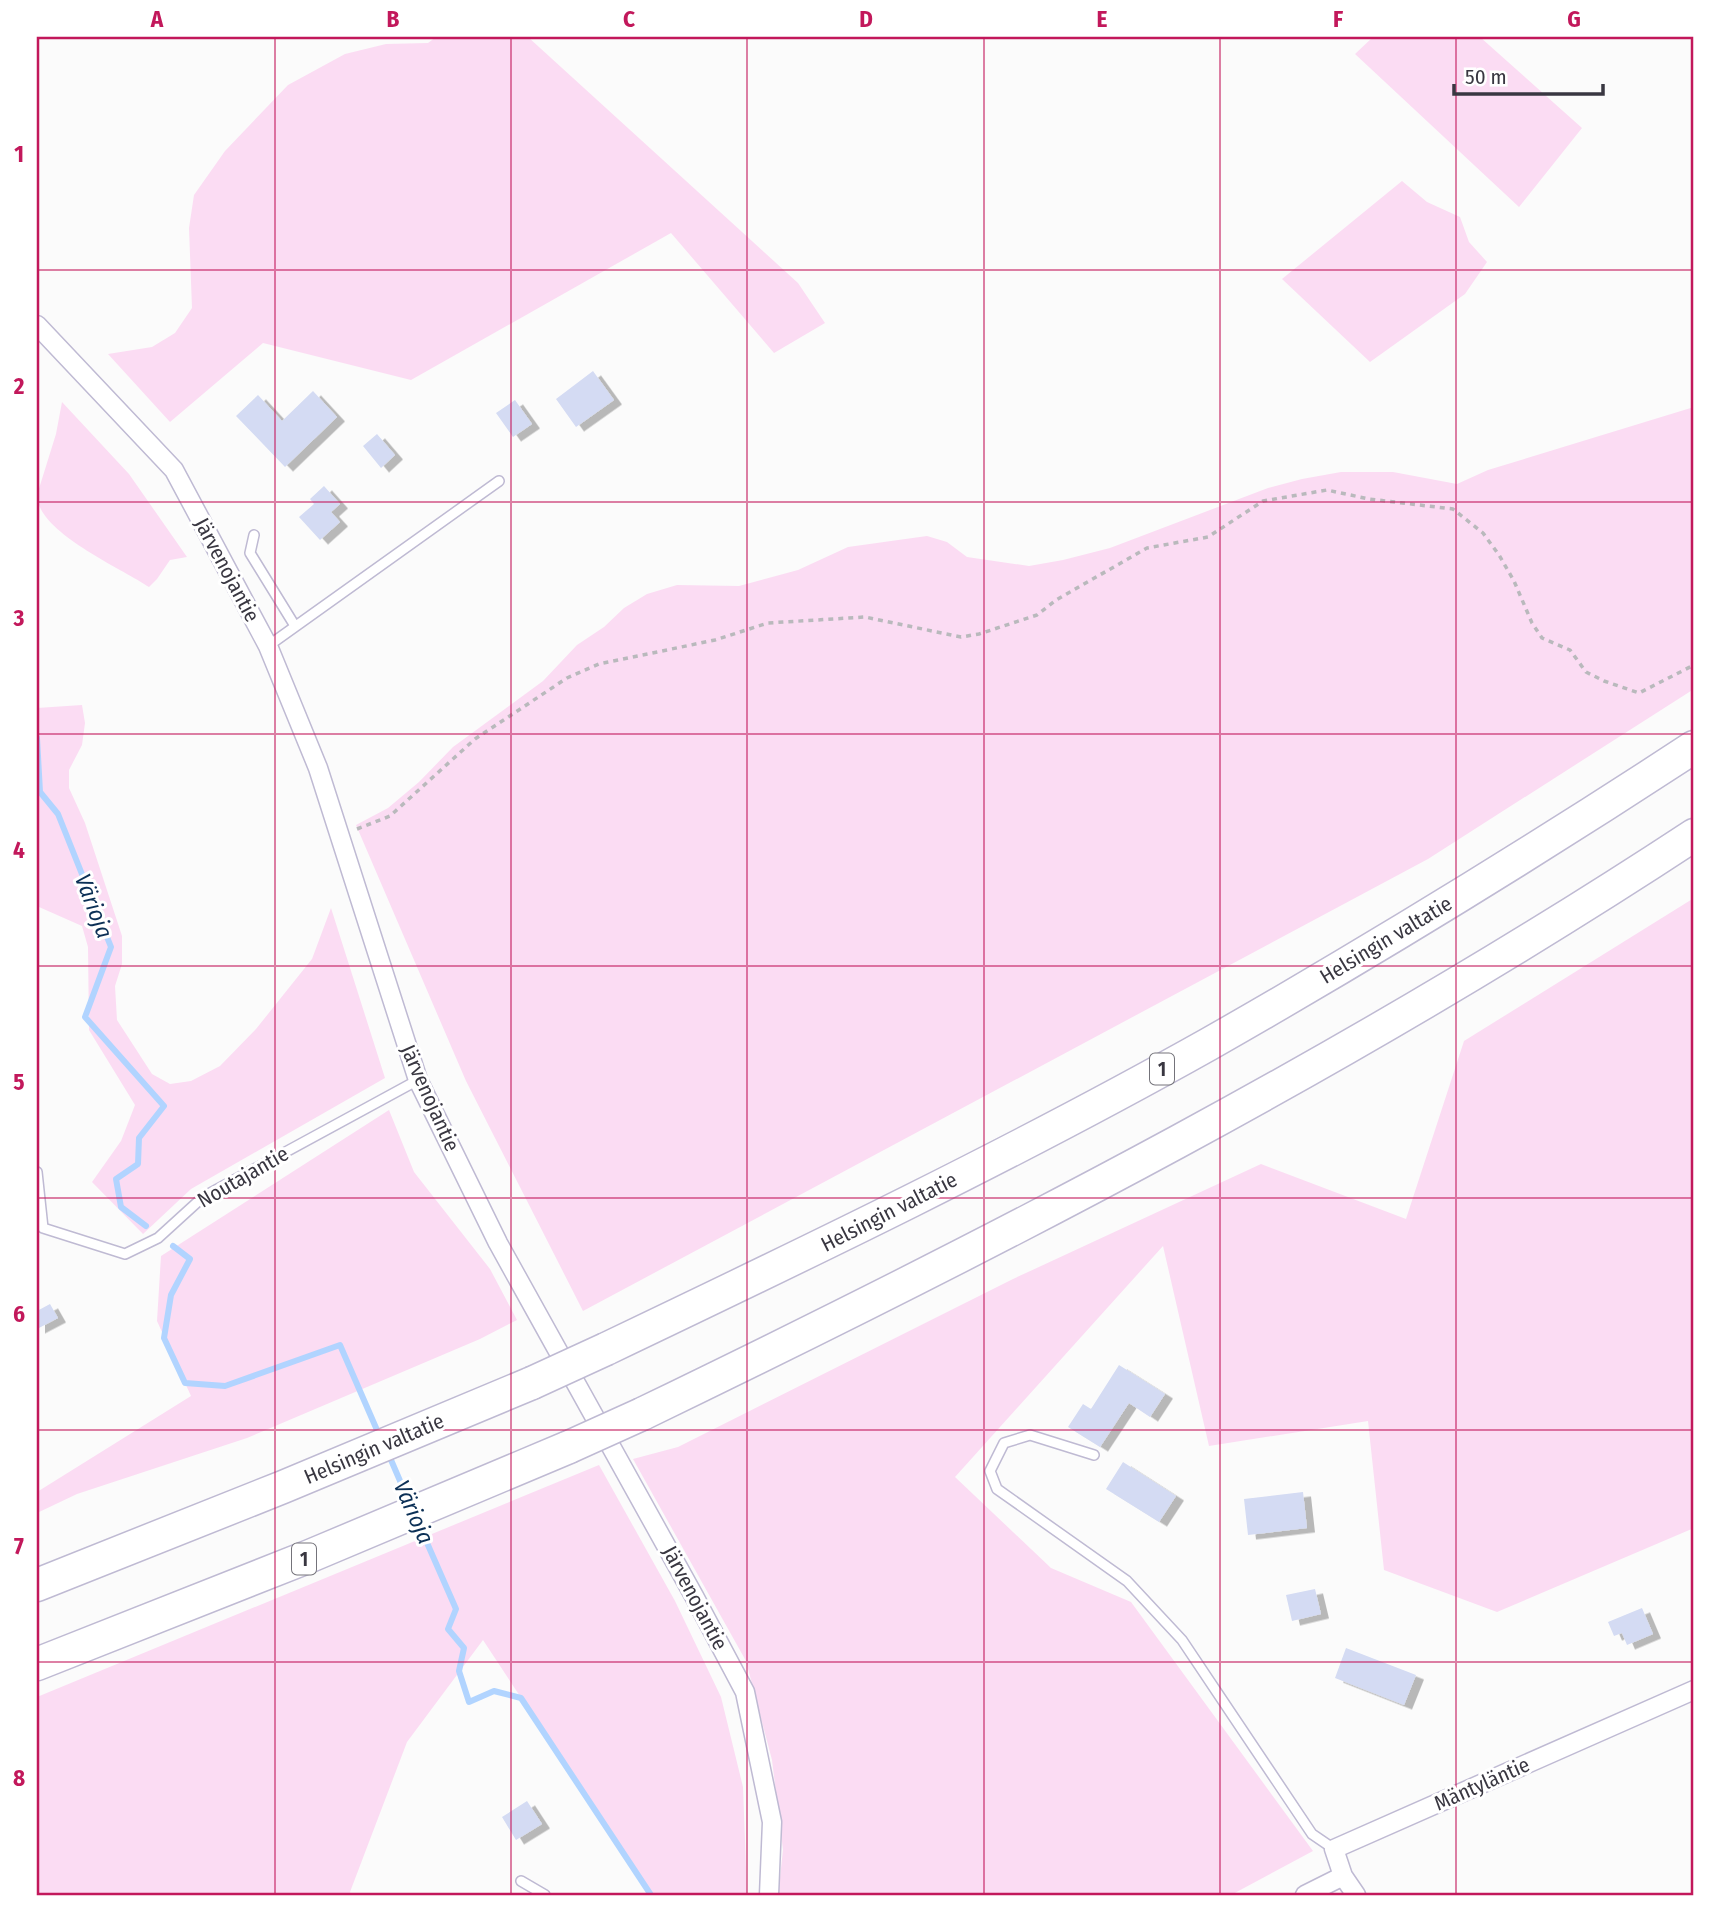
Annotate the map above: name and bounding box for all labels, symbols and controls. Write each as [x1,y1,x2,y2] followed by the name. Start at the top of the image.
[150,5,164,33] text: A
[387,5,400,33] text: B
[623,5,635,33] text: C
[859,5,873,33] text: D
[1097,5,1108,33] text: E
[1333,5,1343,33] text: F
[1567,5,1581,33] text: G
[1454,52,1603,96] scale bar
[1465,64,1507,90] text: 50 m
[14,140,24,168] text: 1
[13,372,25,400] text: 2
[189,513,265,627] street label: Järvenojantie
[13,604,25,632] text: 3
[13,836,25,864] text: 4
[69,870,119,942] water label: Värioja
[1315,890,1457,990] street label: Helsingin valtatie
[395,1041,465,1155] street label: Järvenojantie
[1150,1054,1174,1084] road number: 1
[13,1068,25,1096] text: 5
[193,1141,293,1213] street label: Noutajantie
[817,1167,961,1257] street label: Helsingin valtatie
[13,1300,25,1328] text: 6
[300,1408,448,1490] street label: Helsingin valtatie
[388,1476,440,1548] water label: Värioja
[14,1532,24,1560] text: 7
[657,1541,733,1655] street label: Järvenojantie
[292,1544,316,1574] road number: 1
[1430,1751,1534,1817] street label: Mäntyläntie
[13,1764,25,1792] text: 8

